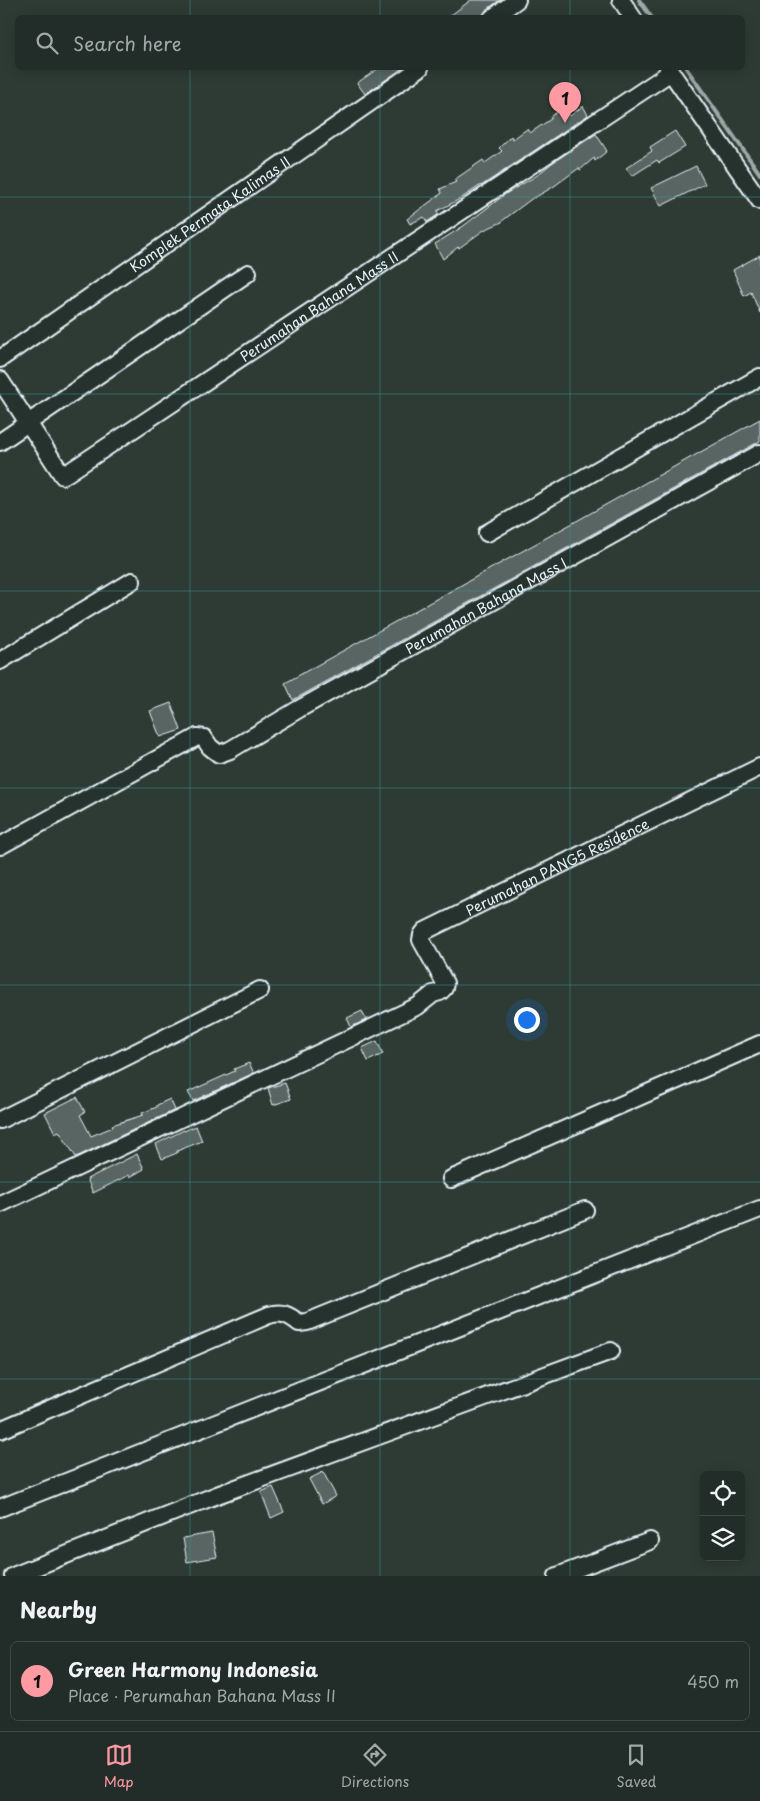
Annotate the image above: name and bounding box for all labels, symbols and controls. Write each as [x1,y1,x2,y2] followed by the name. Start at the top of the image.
[15,15,745,70] search box
[33,29,61,57] icon: search
[73,29,182,57] text: Search here
[549,82,581,123] pin: 1
[125,151,294,277] street label: Komplek Permata Kalimas II
[235,246,402,366] street label: Perumahan Bahana Mass II
[401,552,571,659] street label: Perumahan Bahana Mass I
[462,812,652,920] street label: Perumahan PANG5 Residence
[514,1007,540,1033] your location
[700,1471,745,1561] map controls
[700,1471,745,1516] button: locate
[700,1516,745,1561] button: layers
[20,1593,97,1625] text: Nearby
[68,1655,318,1683] text: Green Harmony Indonesia
[33,1669,41,1693] text: 1
[687,1669,739,1693] text: 450 m
[68,1683,336,1707] text: Place · Perumahan Bahana Mass II
[104,1741,134,1792] tab: Map
[341,1741,409,1792] tab: Directions
[617,1741,656,1792] tab: Saved

